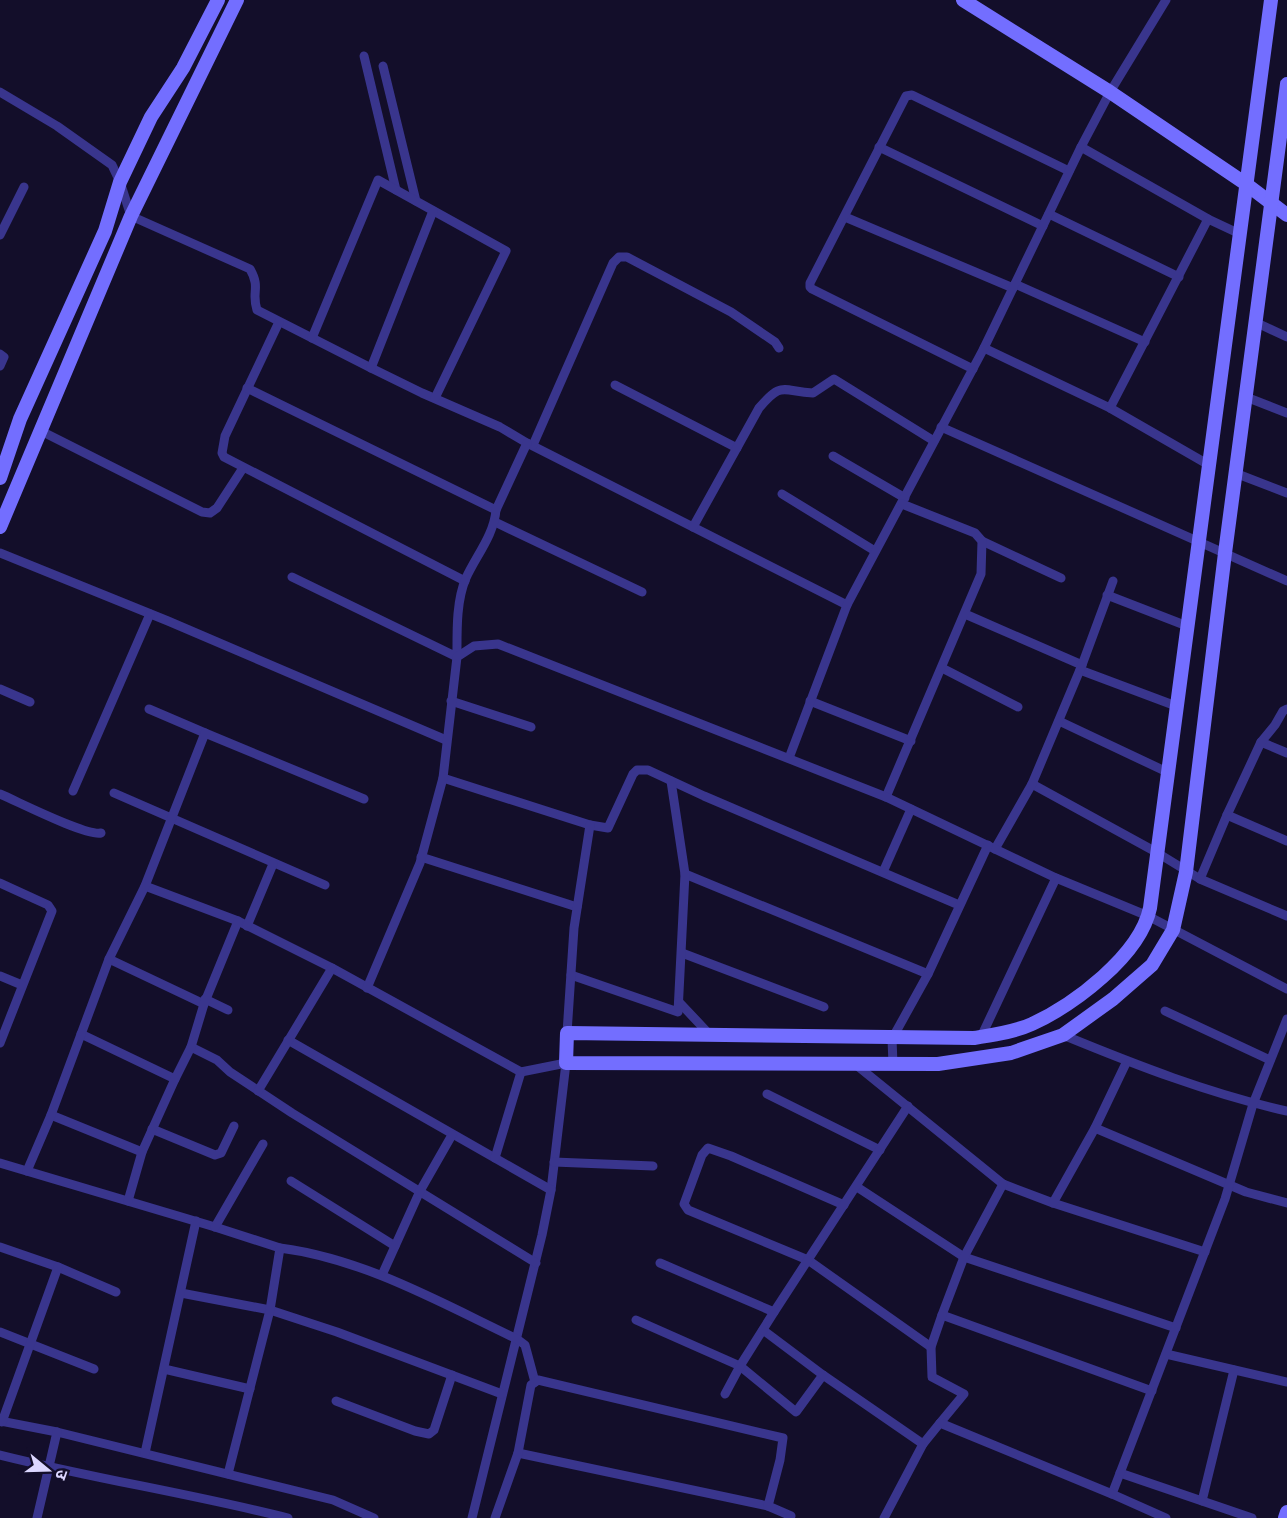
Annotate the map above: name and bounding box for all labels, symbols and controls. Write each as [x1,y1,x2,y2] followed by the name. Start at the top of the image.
[18,1440,78,1500] north arrow
[49,1467,73,1483] text: उ

